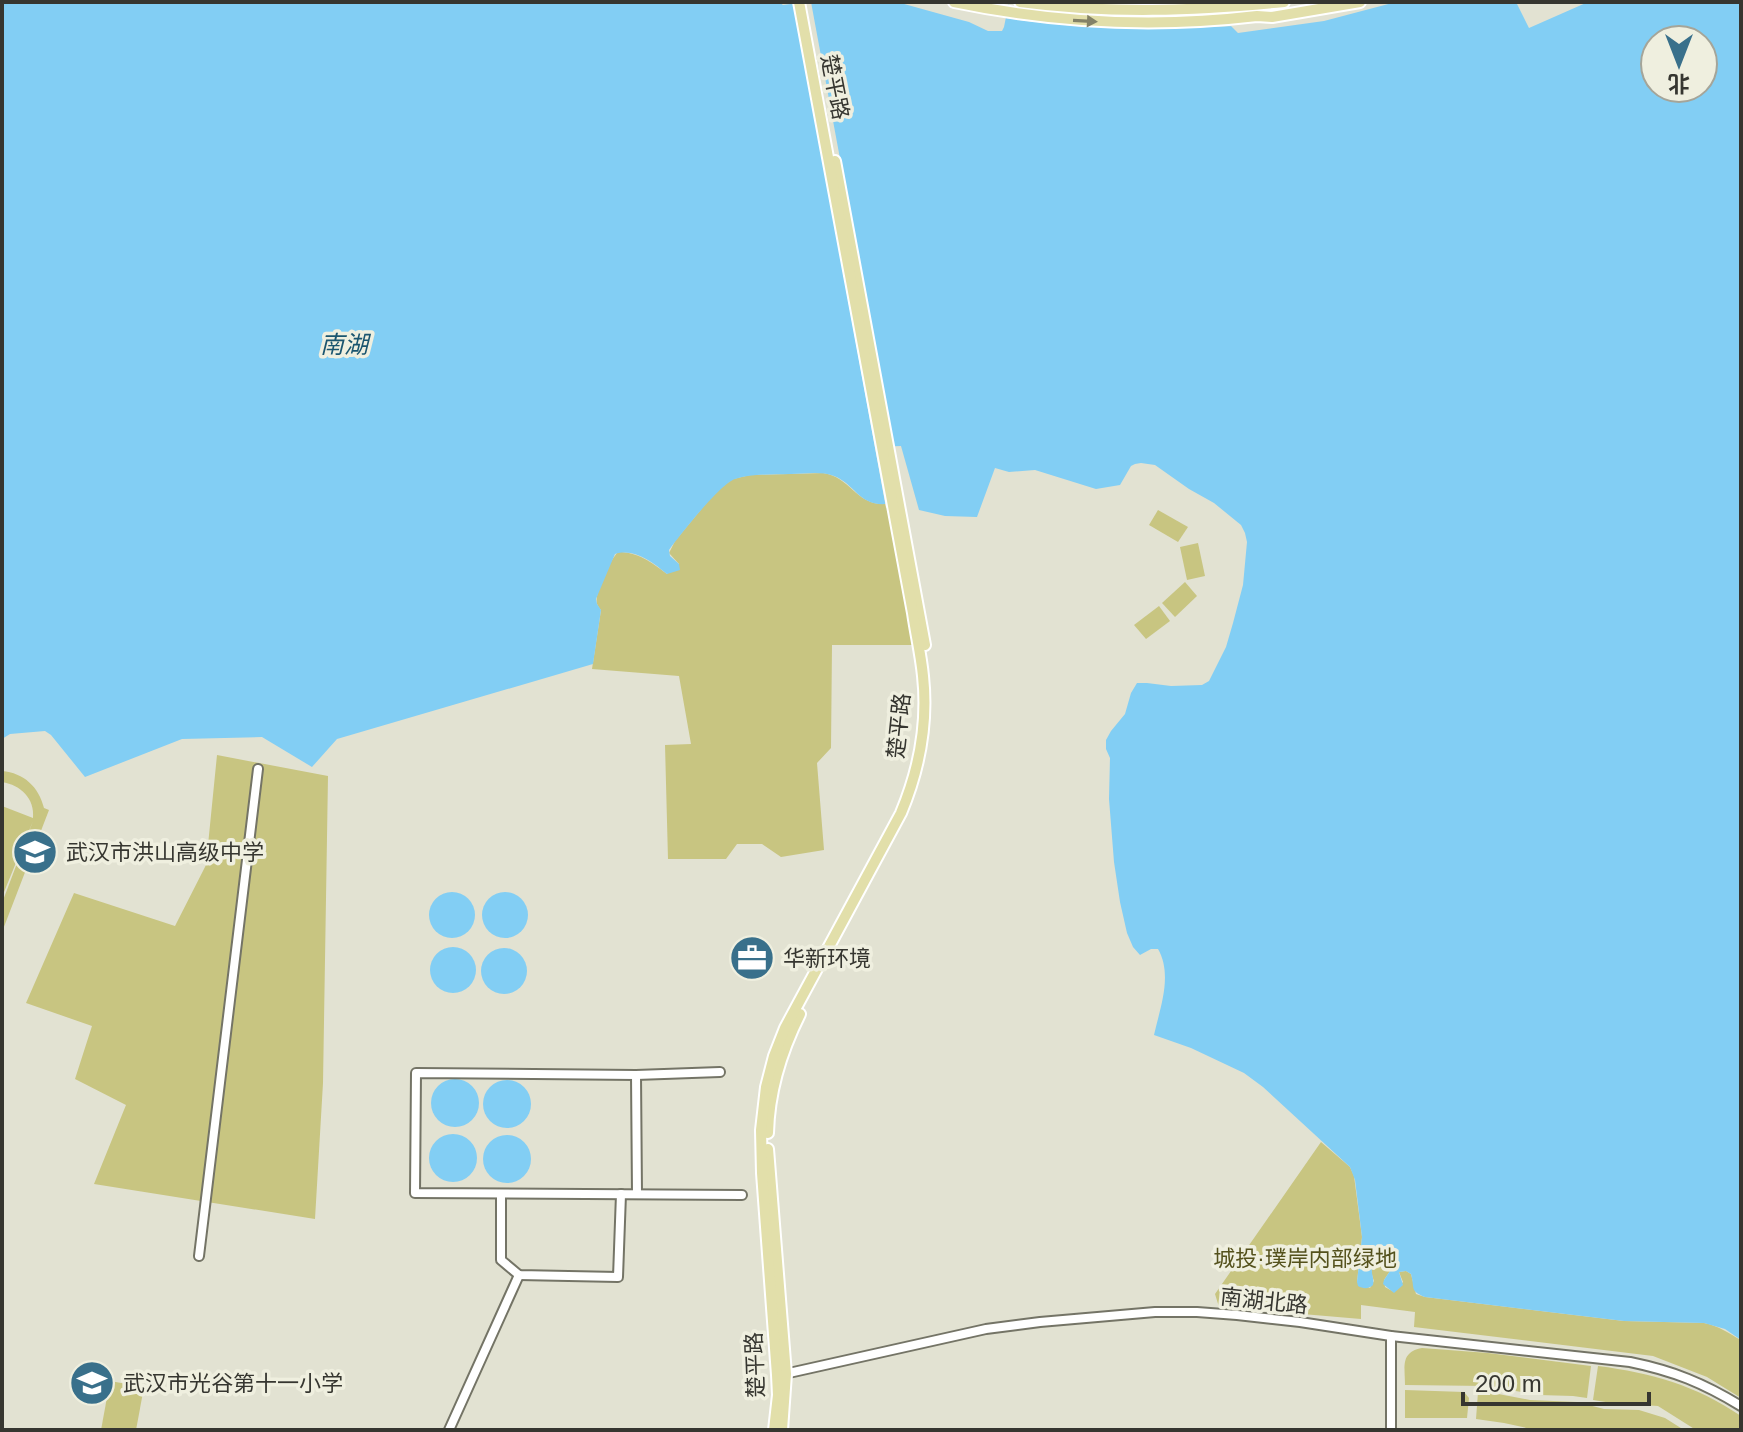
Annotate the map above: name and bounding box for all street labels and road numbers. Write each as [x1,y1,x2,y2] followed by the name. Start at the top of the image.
[816,52,854,122] street label: 楚平路
[883,692,915,760] street label: 楚平路
[1219,1284,1309,1318] street label: 南湖北路
[741,1332,769,1398] street label: 楚平路

